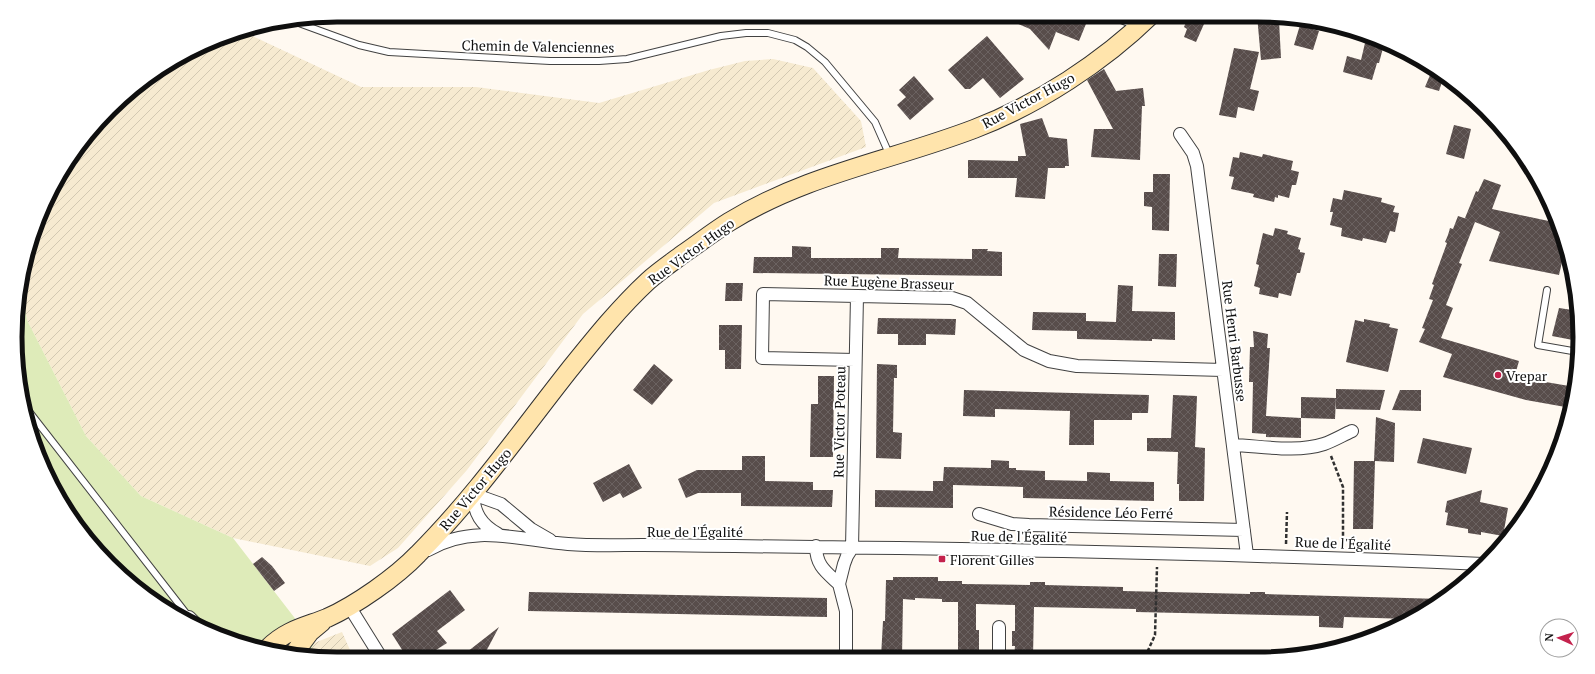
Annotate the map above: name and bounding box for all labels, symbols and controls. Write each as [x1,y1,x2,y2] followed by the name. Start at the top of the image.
[461,35,615,57] street label: Chemin de Valenciennes
[978,67,1078,132] street label: Rue Victor Hugo
[644,213,738,289] street label: Rue Victor Hugo
[824,270,955,294] street label: Rue Eugène Brasseur
[1218,279,1252,403] street label: Rue Henri Barbusse
[829,366,849,478] street label: Rue Victor Poteau
[1506,366,1548,385] place label: Vrepar
[1493,370,1503,380] marker: Vrepar
[435,443,515,534] street label: Rue Victor Hugo
[1049,501,1173,523] street label: Résidence Léo Ferré
[647,522,743,541] street label: Rue de l'Égalité
[971,526,1067,546] street label: Rue de l'Égalité
[1295,532,1391,554] street label: Rue de l'Égalité
[950,550,1034,569] place label: Florent Gilles
[937,554,947,564] marker: Florent Gilles
[1539,618,1579,658] north arrow
[1542,632,1556,642] text: N

